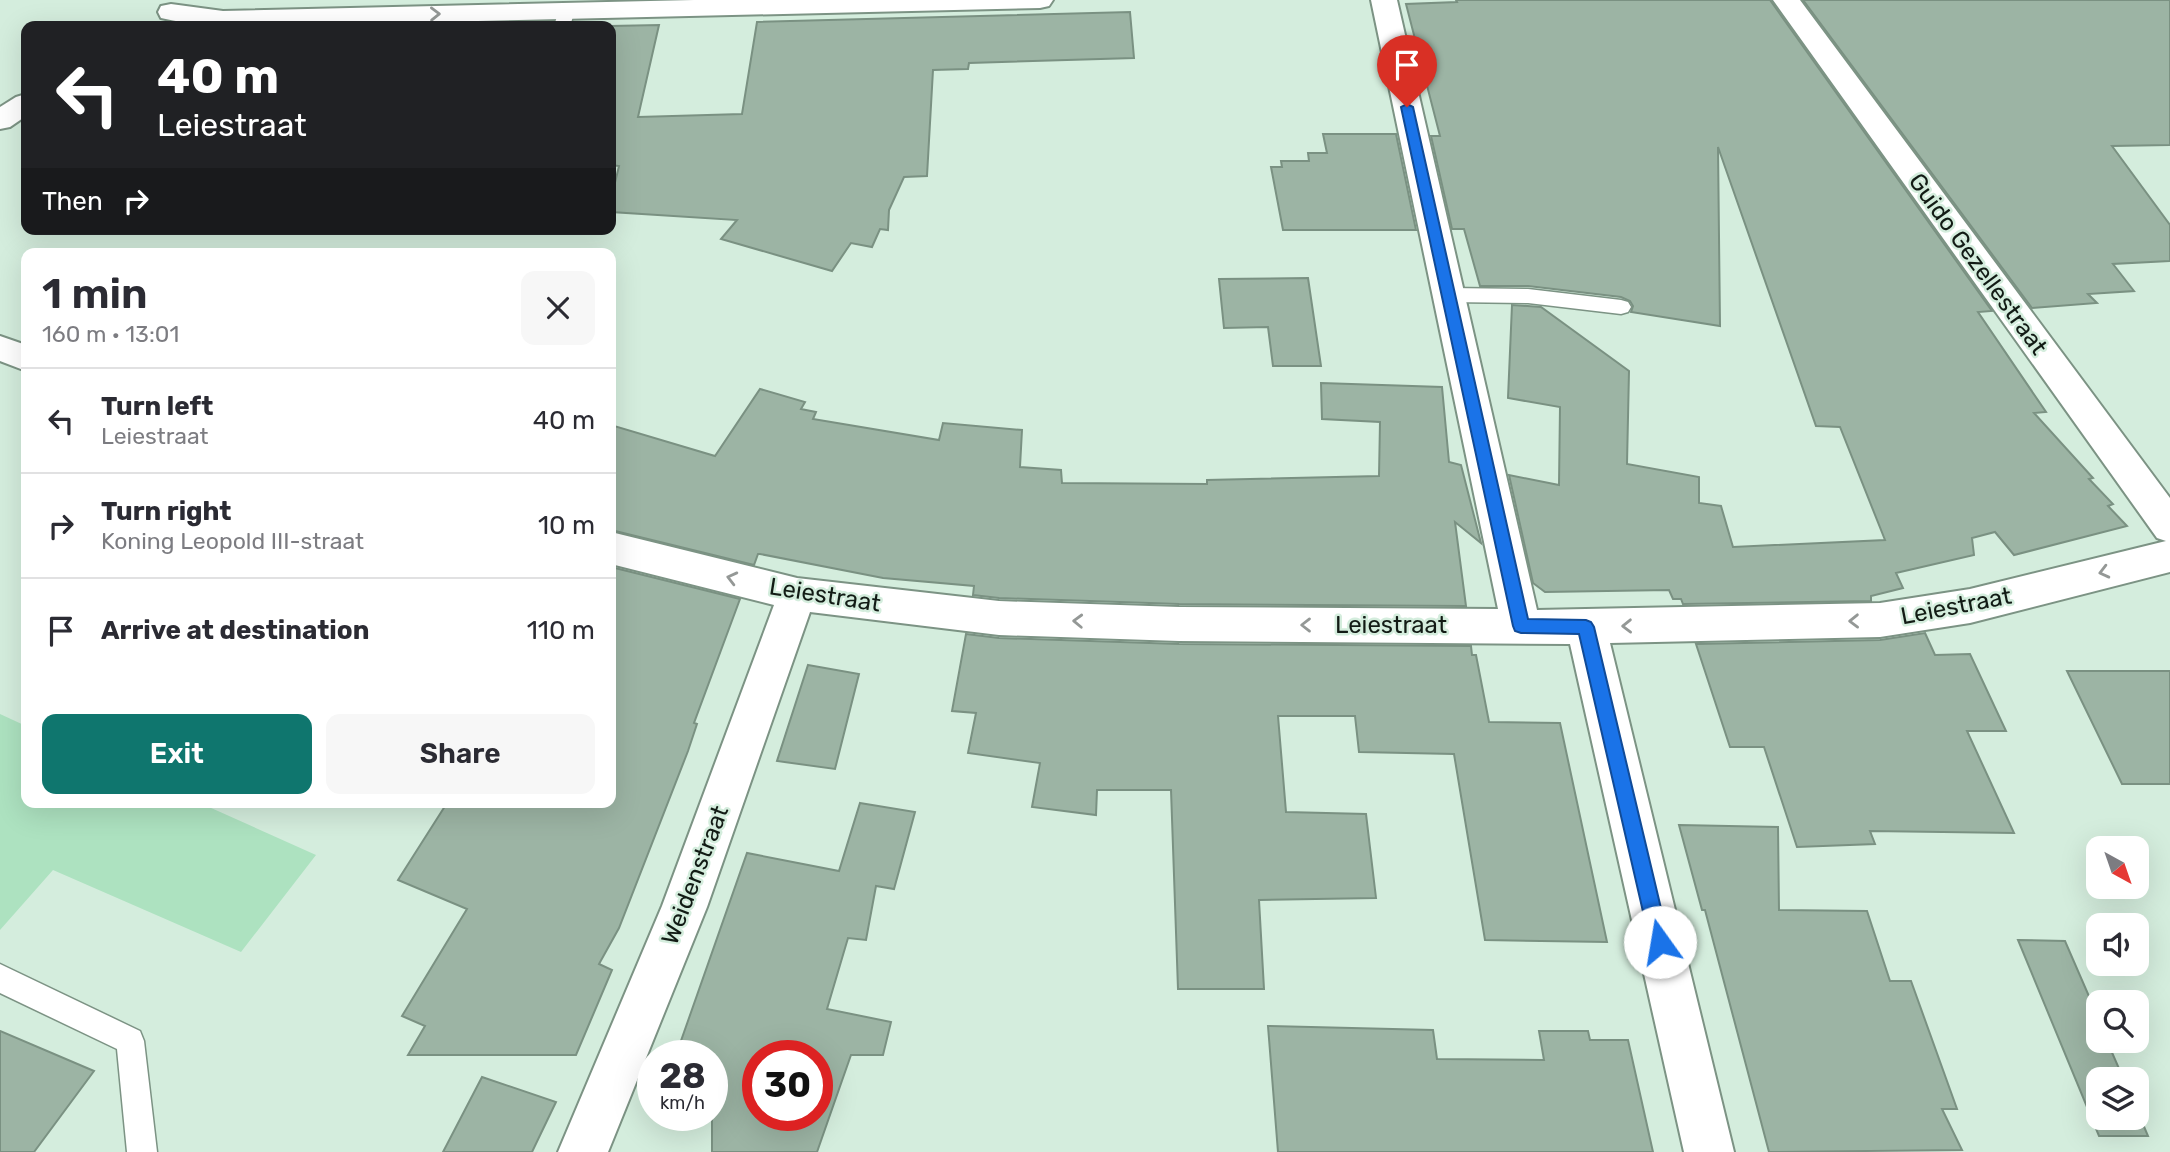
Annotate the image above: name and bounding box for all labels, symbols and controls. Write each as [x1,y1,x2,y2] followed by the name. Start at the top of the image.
[429,6,440,21] one-way arrow
[1377,35,1437,107] pin
[1388,46,1426,84] icon: arrive
[157,47,279,105] text: 40 m
[42,49,133,140] icon: left
[157,106,307,144] text: Leiestraat
[1903,168,2053,360] street label: Guido Gezellestraat
[117,182,155,220] icon: right
[42,186,103,217] text: Then
[42,269,148,319] text: 1 min
[521,271,595,345] button: close
[42,320,179,348] text: 160 m · 13:01
[101,391,213,422] text: Turn left
[42,402,80,440] icon: left
[533,405,595,436] text: 40 m
[101,422,209,450] text: Leiestraat
[101,496,231,527] text: Turn right
[42,507,80,545] icon: right
[538,510,595,541] text: 10 m
[101,527,364,555] text: Koning Leopold III-straat
[2098,564,2110,578] one-way arrow
[726,572,738,586] one-way arrow
[767,572,883,618] street label: Leiestraat
[1898,582,2014,630] street label: Leiestraat
[1335,611,1447,639] street label: Leiestraat
[42,612,80,650] icon: arrive
[1073,613,1084,628] one-way arrow
[1848,613,1859,629] one-way arrow
[101,615,369,646] text: Arrive at destination
[527,615,595,646] text: 110 m
[1300,617,1311,633] one-way arrow
[1621,618,1631,634] one-way arrow
[42,714,312,794] button: Exit
[326,714,595,794] button: Share
[656,802,734,948] street label: Weidenstraat
[2086,836,2149,900] north arrow
[2086,836,2149,1130] map controls
[1623,905,1697,979] position arrow
[2086,913,2149,976] button: sound
[2086,990,2149,1053] button: search
[742,1040,833,1131] speed limit sign: 30
[659,1055,706,1097] text: 28
[2086,1067,2149,1130] button: layers
[660,1092,705,1114] text: km/h

